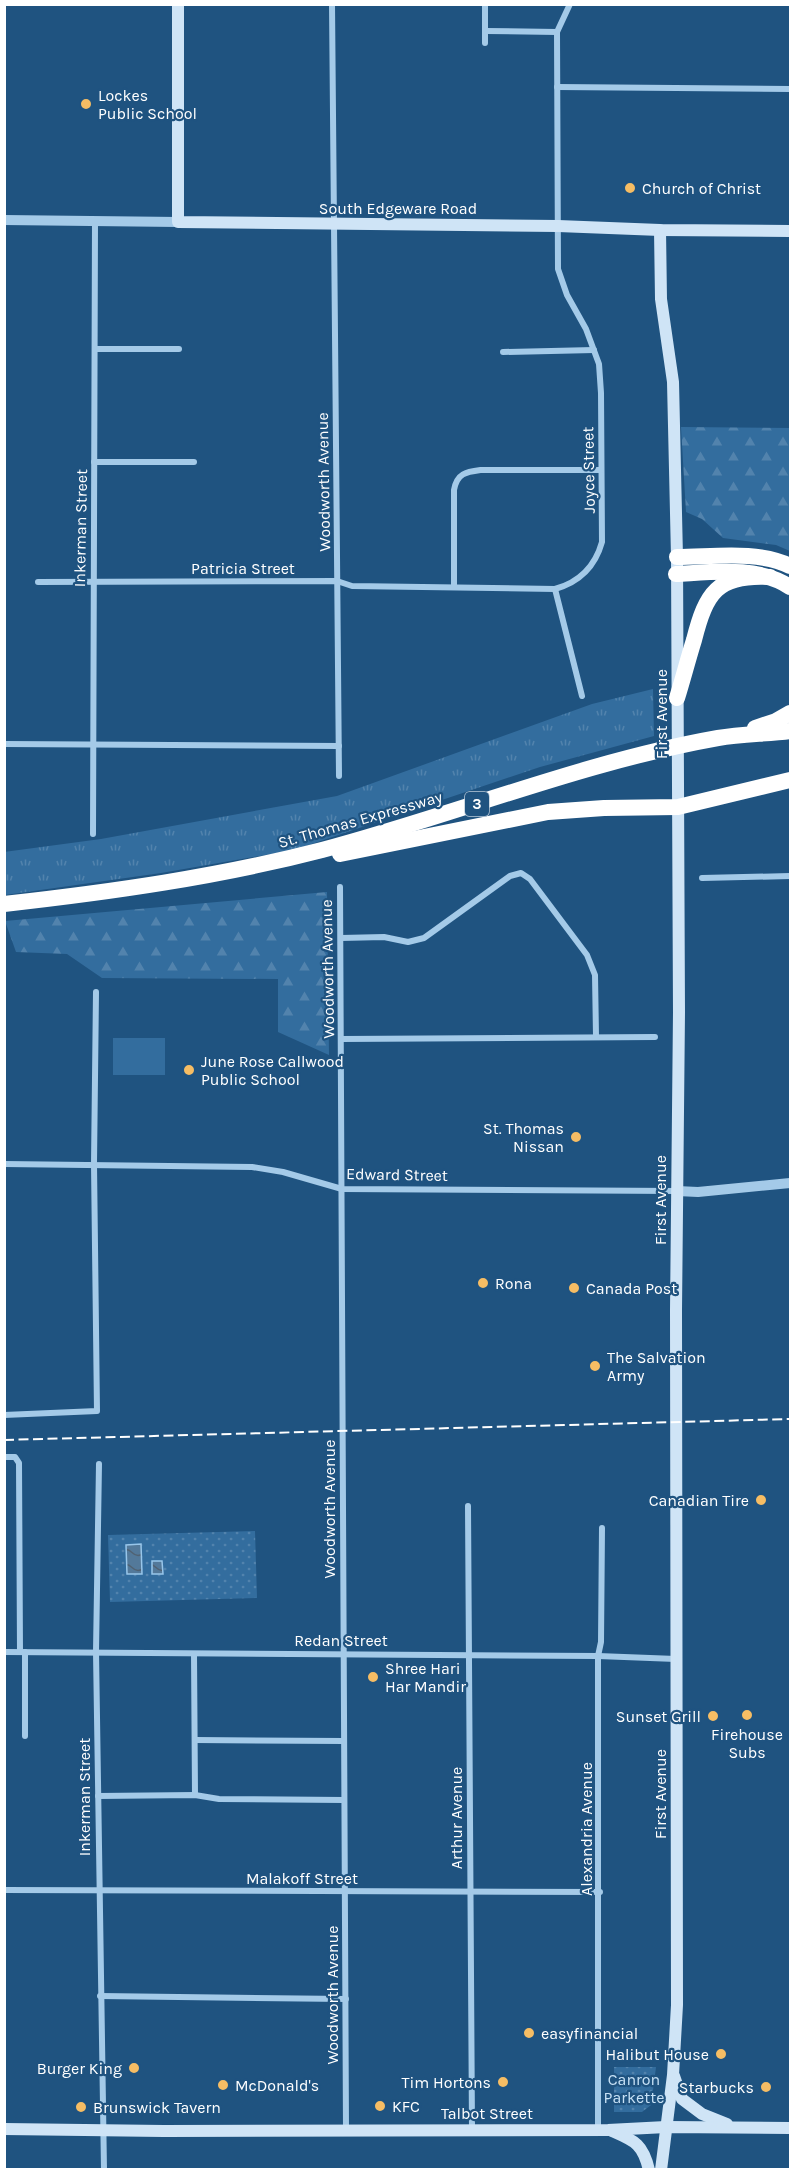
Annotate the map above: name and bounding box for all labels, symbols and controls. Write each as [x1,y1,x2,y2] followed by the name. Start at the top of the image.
[98,86,197,123] place label: Lockes Public School
[79,97,93,111] marker: Lockes Public School
[642,179,761,198] place label: Church of Christ
[623,181,637,195] marker: Church of Christ
[319,199,477,218] street label: South Edgeware Road
[313,412,334,552] street label: Woodworth Avenue
[578,426,599,514] street label: Joyce Street
[70,469,91,587] street label: Inkerman Street
[191,559,295,578] street label: Patricia Street
[652,669,671,759] street label: First Avenue
[276,787,445,852] street label: St. Thomas Expressway
[465,792,489,816] road number: 3
[317,899,338,1039] street label: Woodworth Avenue
[201,1052,344,1089] place label: June Rose Callwood Public School
[182,1063,196,1077] marker: June Rose Callwood Public School
[483,1119,564,1156] place label: St. Thomas Nissan
[569,1130,583,1144] marker: St. Thomas Nissan
[651,1155,670,1245] street label: First Avenue
[346,1164,448,1185] street label: Edward Street
[495,1274,532,1293] place label: Rona
[476,1276,490,1290] marker: Rona
[586,1279,677,1298] place label: Canada Post
[567,1281,581,1295] marker: Canada Post
[607,1348,706,1385] place label: The Salvation Army
[588,1359,602,1373] marker: The Salvation Army
[320,1439,339,1579] street label: Woodworth Avenue
[649,1491,749,1510] place label: Canadian Tire
[754,1493,768,1507] marker: Canadian Tire
[294,1631,388,1650] street label: Redan Street
[385,1659,466,1696] place label: Shree Hari Har Mandir
[366,1670,380,1684] marker: Shree Hari Har Mandir
[616,1707,701,1726] place label: Sunset Grill
[740,1708,754,1722] marker: Firehouse Subs
[706,1709,720,1723] marker: Sunset Grill
[711,1725,783,1762] place label: Firehouse Subs
[75,1738,94,1856] street label: Inkerman Street
[651,1749,670,1839] street label: First Avenue
[577,1762,596,1896] street label: Alexandria Avenue
[447,1767,466,1869] street label: Arthur Avenue
[246,1869,358,1888] street label: Malakoff Street
[323,1925,342,2065] street label: Woodworth Avenue
[541,2024,638,2043] place label: easyfinancial
[522,2026,536,2040] marker: easyfinancial
[606,2045,709,2064] place label: Halibut House
[714,2047,728,2061] marker: Halibut House
[37,2059,122,2078] place label: Burger King
[127,2061,141,2075] marker: Burger King
[604,2070,664,2107] park label: Canron Parkette
[401,2073,491,2092] place label: Tim Hortons
[496,2075,510,2089] marker: Tim Hortons
[235,2076,319,2095] place label: McDonald's
[216,2078,230,2092] marker: McDonald's
[679,2078,754,2097] place label: Starbucks
[759,2080,773,2094] marker: Starbucks
[392,2097,420,2116] place label: KFC
[93,2098,221,2117] place label: Brunswick Tavern
[373,2099,387,2113] marker: KFC
[74,2100,88,2114] marker: Brunswick Tavern
[441,2104,533,2123] street label: Talbot Street

